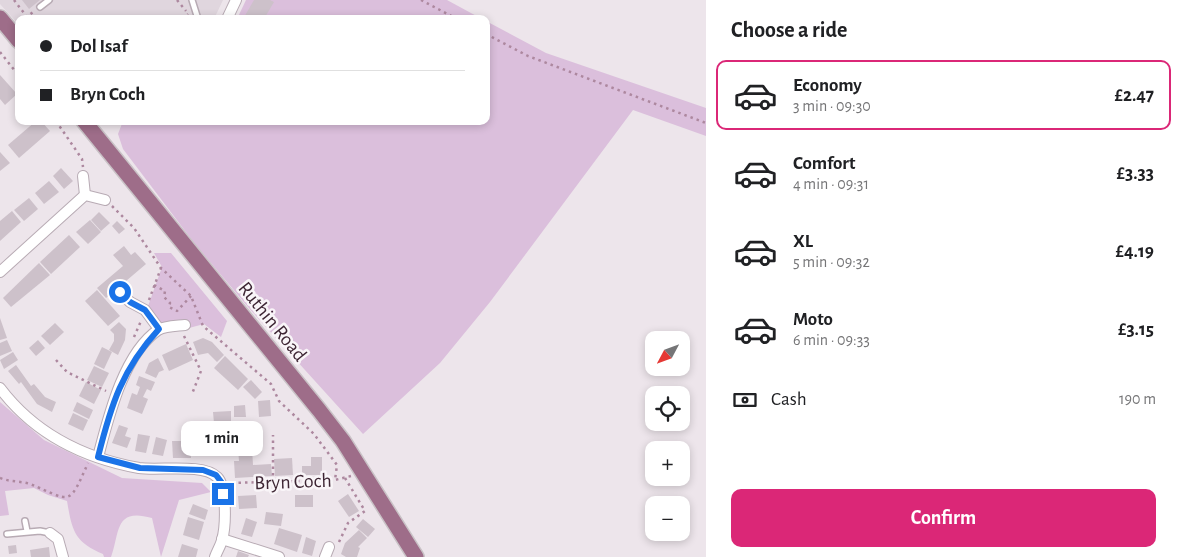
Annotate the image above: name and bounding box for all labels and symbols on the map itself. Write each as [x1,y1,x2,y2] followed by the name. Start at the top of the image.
[234,278,310,365] street label: Ruthin Road
[109,281,131,303] route start
[645,331,690,376] north arrow
[182,422,264,456] callout: 1 min
[254,471,332,493] street label: Bryn Coch
[212,483,234,505] route end

